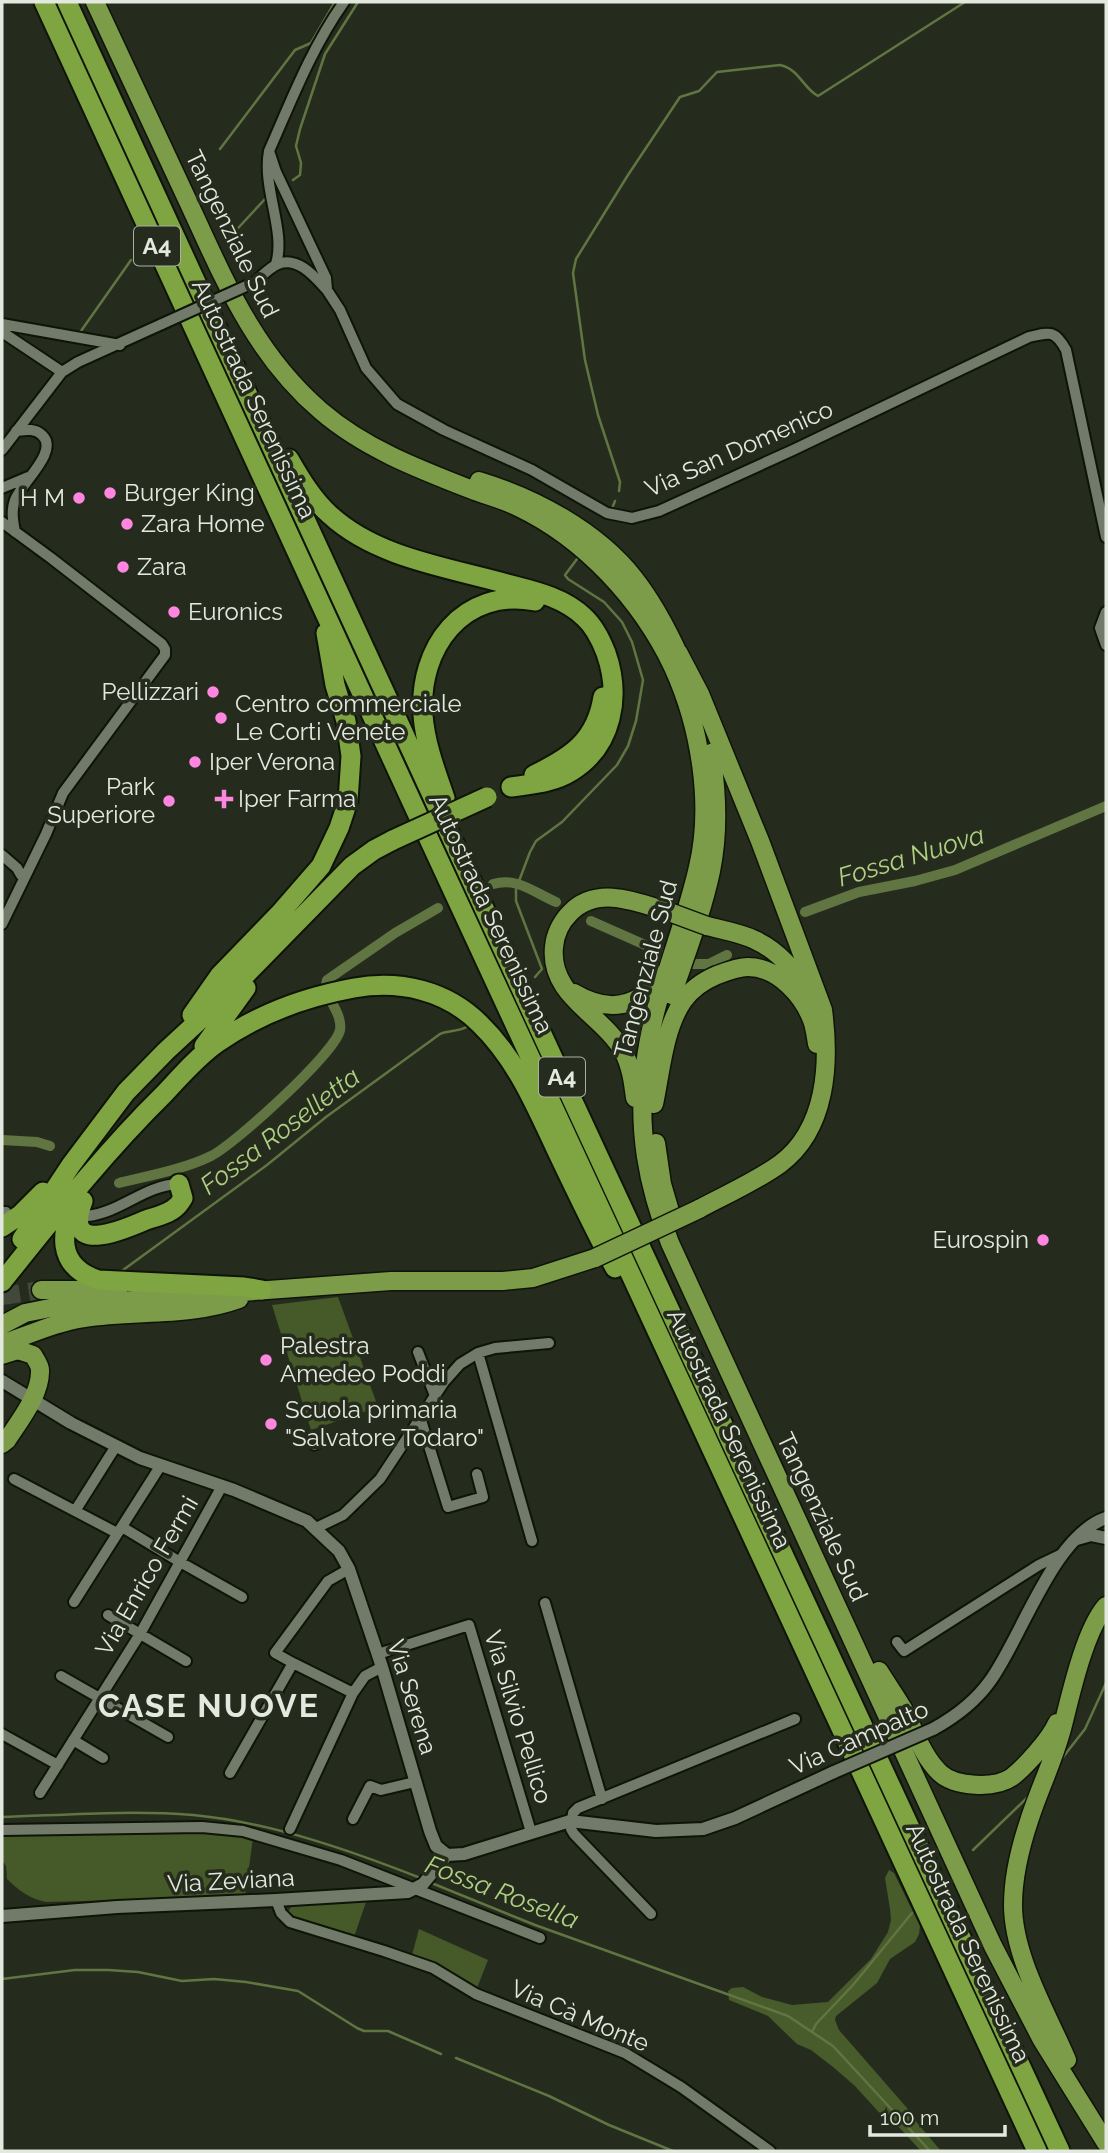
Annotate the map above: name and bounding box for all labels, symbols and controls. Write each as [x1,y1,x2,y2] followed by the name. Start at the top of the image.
[179,145,286,322] street label: Tangenziale Sud
[134,227,180,266] road number: A4
[186,274,323,523] street label: Autostrada Serenissima
[640,394,837,503] street label: Via San Domenico
[124,478,255,507] place label: Burger King
[20,483,65,512] place label: H M
[102,485,118,501] marker: Burger King
[71,490,87,506] marker: H M
[141,509,265,538] place label: Zara Home
[119,516,135,532] marker: Zara Home
[137,552,187,581] place label: Zara
[115,559,131,575] marker: Zara
[188,597,283,626] place label: Euronics
[166,604,182,620] marker: Euronics
[102,677,199,706] place label: Pellizzari
[205,684,221,700] marker: Pellizzari
[235,689,462,746] place label: Centro commerciale Le Corti Venete
[213,710,229,726] marker: Centro commerciale Le Corti Venete
[209,747,335,776] place label: Iper Verona
[187,754,203,770] marker: Iper Verona
[47,772,155,829] place label: Park Superiore
[238,784,356,813] place label: Iper Farma
[423,789,560,1038] street label: Autostrada Serenissima
[216,791,232,807] marker: Iper Farma
[161,793,177,809] marker: Park Superiore
[834,819,988,893] water label: Fossa Nuova
[608,877,683,1061] street label: Tangenziale Sud
[539,1058,585,1096] road number: A4
[194,1061,366,1201] water label: Fossa Roselletta
[932,1225,1029,1254] place label: Eurospin
[1035,1232,1051,1248] marker: Eurospin
[661,1304,798,1553] street label: Autostrada Serenissima
[280,1331,446,1388] place label: Palestra Amedeo Poddi
[258,1352,274,1368] marker: Palestra Amedeo Poddi
[285,1395,484,1452] place label: Scuola primaria "Salvatore Todaro"
[263,1416,279,1432] marker: Scuola primaria "Salvatore Todaro"
[771,1428,874,1606] street label: Tangenziale Sud
[89,1491,204,1661] street label: Via Enrico Fermi
[478,1627,559,1807] street label: Via Silvio Pellico
[381,1636,444,1758] street label: Via Serena
[98,1687,320,1724] district label: CASE NUOVE
[785,1694,933,1781] street label: Via Campalto
[900,1818,1037,2067] street label: Autostrada Serenissima
[421,1849,583,1935] water label: Fossa Rosella
[167,1863,295,1898] street label: Via Zeviana
[507,1973,654,2058] street label: Via Cà Monte
[870,2094,1005,2138] scale bar
[880,2105,939,2130] text: 100 m

